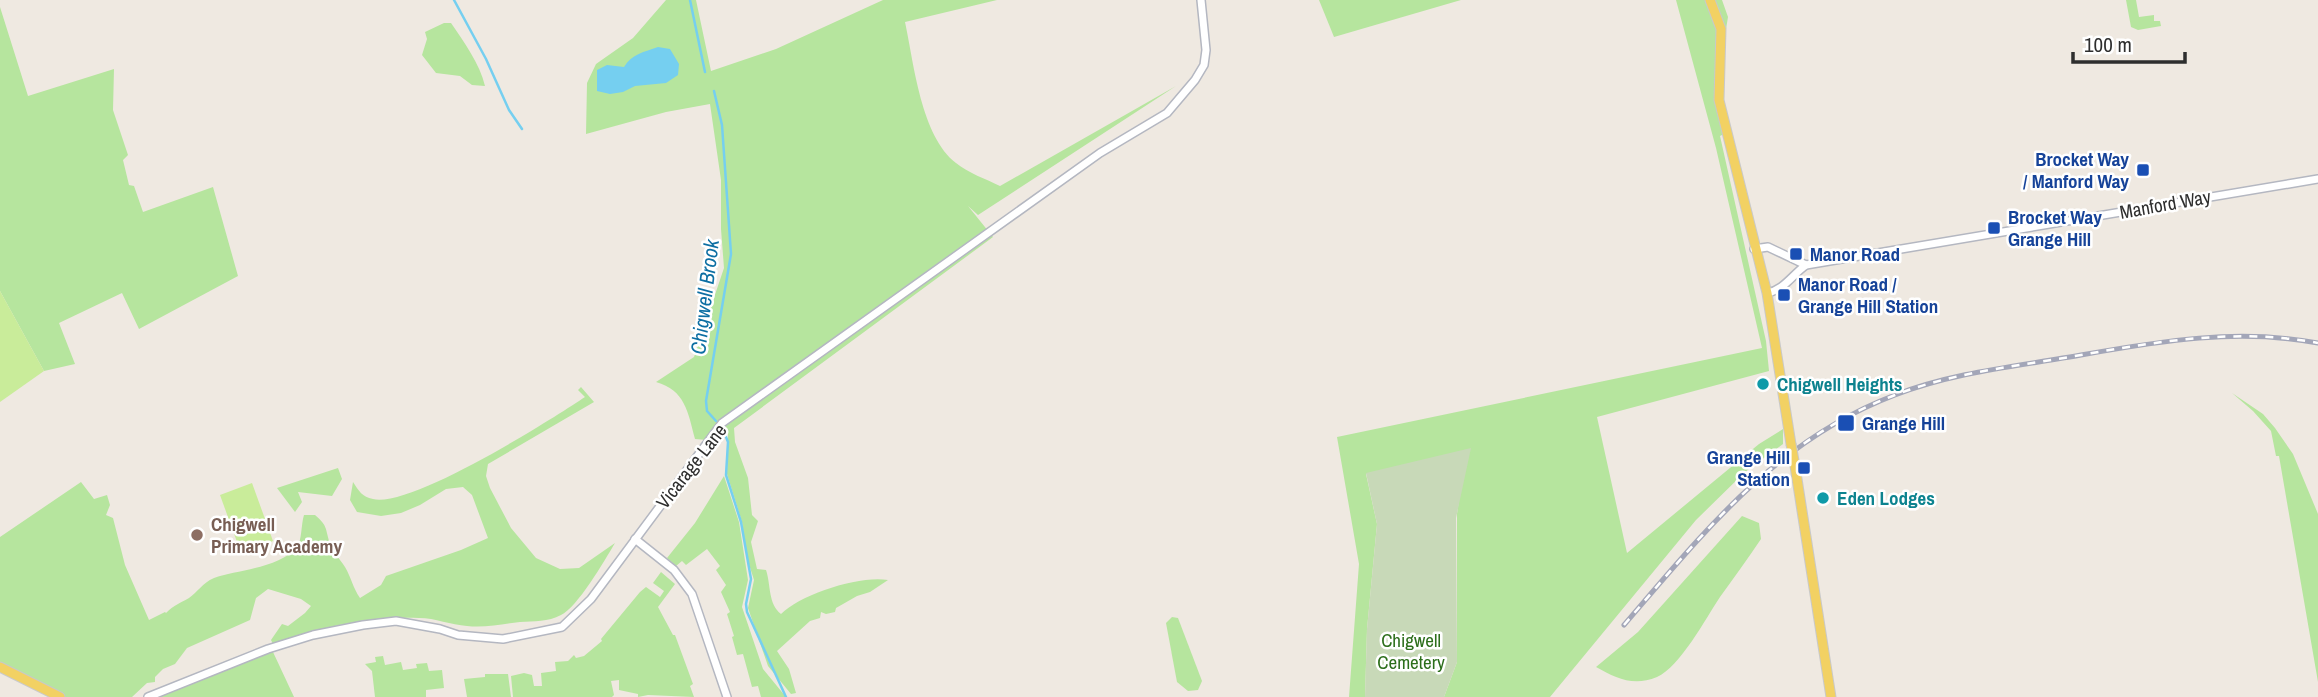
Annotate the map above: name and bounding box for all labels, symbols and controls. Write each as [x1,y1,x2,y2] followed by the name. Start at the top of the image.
[2073,21,2185,65] scale bar
[2084,30,2132,59] text: 100 m
[2023,146,2129,194] place label: Brocket Way / Manford Way
[2135,162,2151,178] marker: Brocket Way / Manford Way
[2117,183,2213,225] street label: Manford Way
[2008,204,2102,252] place label: Brocket Way Grange Hill
[1986,220,2002,236] marker: Brocket Way Grange Hill
[683,236,726,356] water label: Chigwell Brook
[1810,241,1900,267] place label: Manor Road
[1788,246,1804,262] marker: Manor Road
[1798,271,1938,319] place label: Manor Road / Grange Hill Station
[1776,287,1792,303] marker: Manor Road / Grange Hill Station
[1777,371,1903,397] place label: Chigwell Heights
[1755,376,1771,392] marker: Chigwell Heights
[1862,410,1945,436] place label: Grange Hill
[1836,413,1856,433] marker: Grange Hill
[650,418,732,514] street label: Vicarage Lane
[1707,444,1790,492] place label: Grange Hill Station
[1796,460,1812,476] marker: Grange Hill Station
[1837,485,1935,511] place label: Eden Lodges
[1815,490,1831,506] marker: Eden Lodges
[211,511,342,559] place label: Chigwell Primary Academy
[189,527,205,543] marker: Chigwell Primary Academy
[1377,627,1445,675] park label: Chigwell Cemetery

